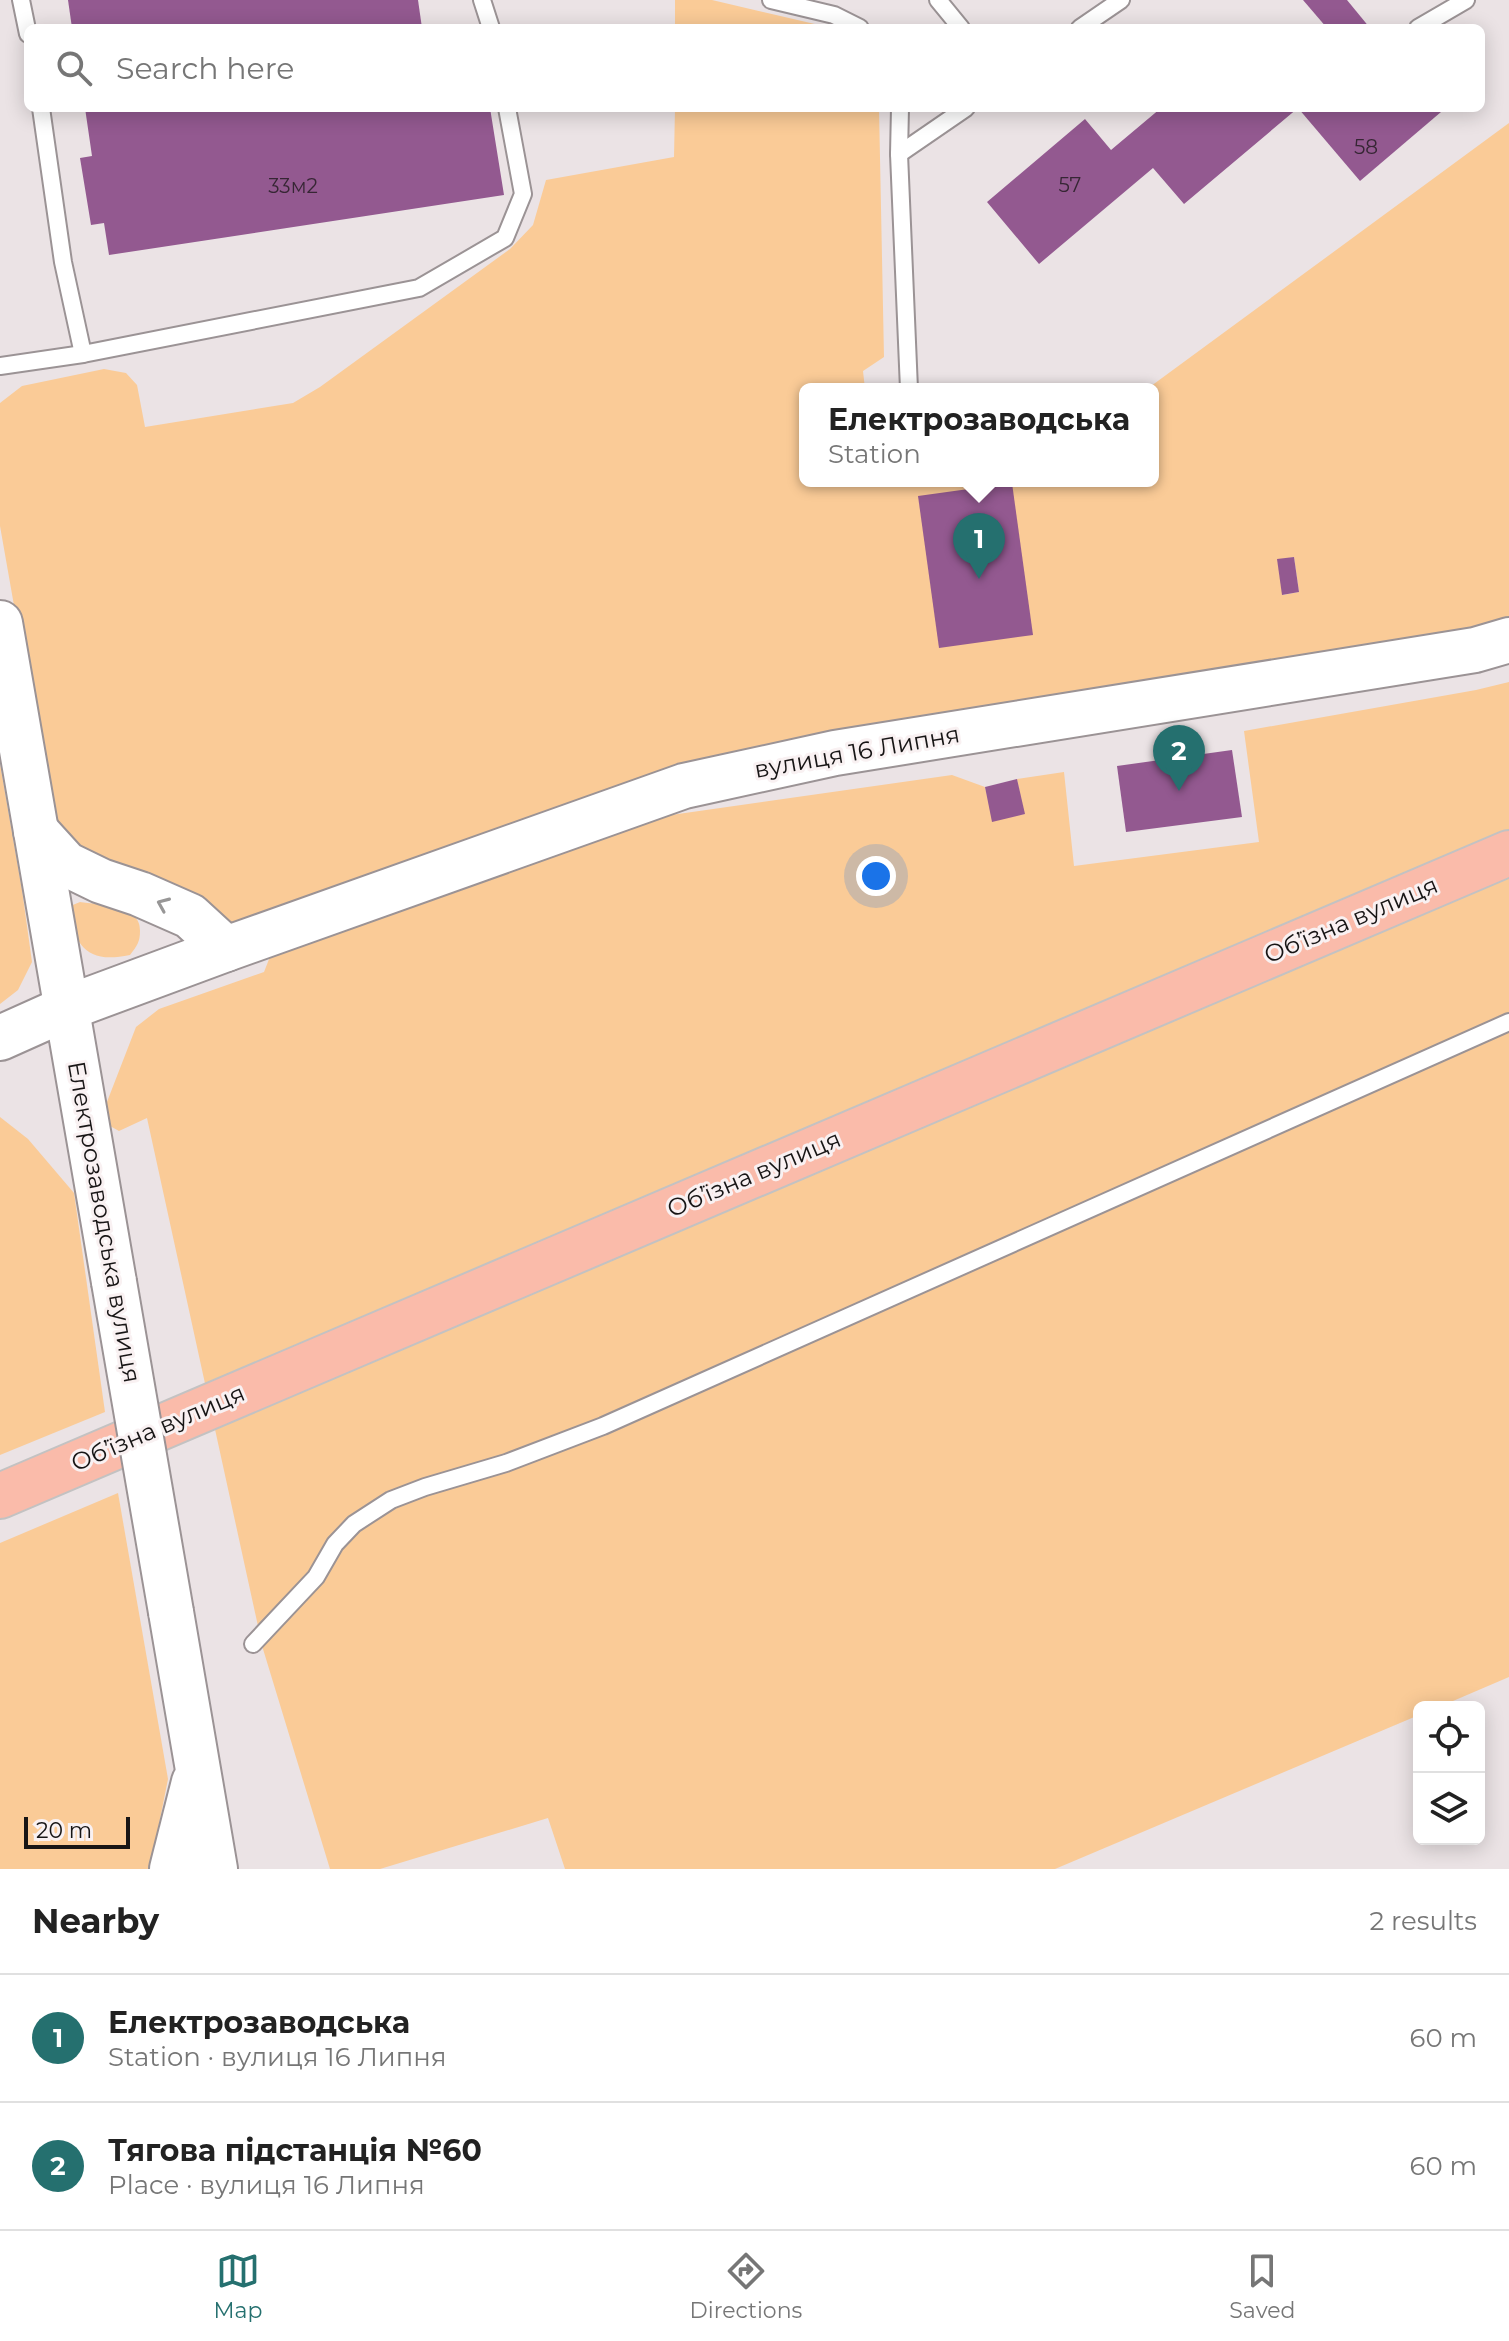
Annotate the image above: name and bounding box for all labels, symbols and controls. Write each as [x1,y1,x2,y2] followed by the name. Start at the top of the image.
[24,24,1485,112] search box
[52,46,96,90] icon: search
[116,50,294,87] text: Search here
[1354,135,1378,159] house number: 58
[1059,173,1081,197] house number: 57
[268,174,318,198] house number: 33м2
[799,383,1159,487] popup
[828,401,1130,438] text: Електрозаводська
[828,438,921,470] text: Station
[953,513,1005,579] pin: 1
[752,719,962,784] street label: вулиця 16 Липня
[1153,725,1205,791] pin: 2
[856,856,896,896] your location
[1260,870,1442,969] street label: Обʼїзна вулиця
[157,898,171,914] one-way arrow
[62,1059,147,1385] street label: Електрозаводська вулиця
[663,1124,845,1223] street label: Обʼїзна вулиця
[67,1378,249,1477] street label: Обʼїзна вулиця
[1413,1701,1485,1845] map controls
[1413,1701,1485,1773] button: locate
[1413,1773,1485,1845] button: layers
[24,1813,130,1849] scale bar
[36,1817,92,1844] text: 20 m
[32,1900,159,1942] text: Nearby
[1369,1905,1477,1937] text: 2 results
[108,2004,410,2041] text: Електрозаводська
[53,2022,63,2054] text: 1
[1410,2022,1477,2054] text: 60 m
[108,2041,447,2073] text: Station · вулиця 16 Липня
[108,2132,482,2169] text: Тягова підстанція №60
[50,2150,66,2182] text: 2
[1410,2150,1477,2182] text: 60 m
[108,2169,425,2201] text: Place · вулиця 16 Липня
[214,2249,262,2324] tab: Map
[690,2249,802,2324] tab: Directions
[1229,2249,1295,2324] tab: Saved

